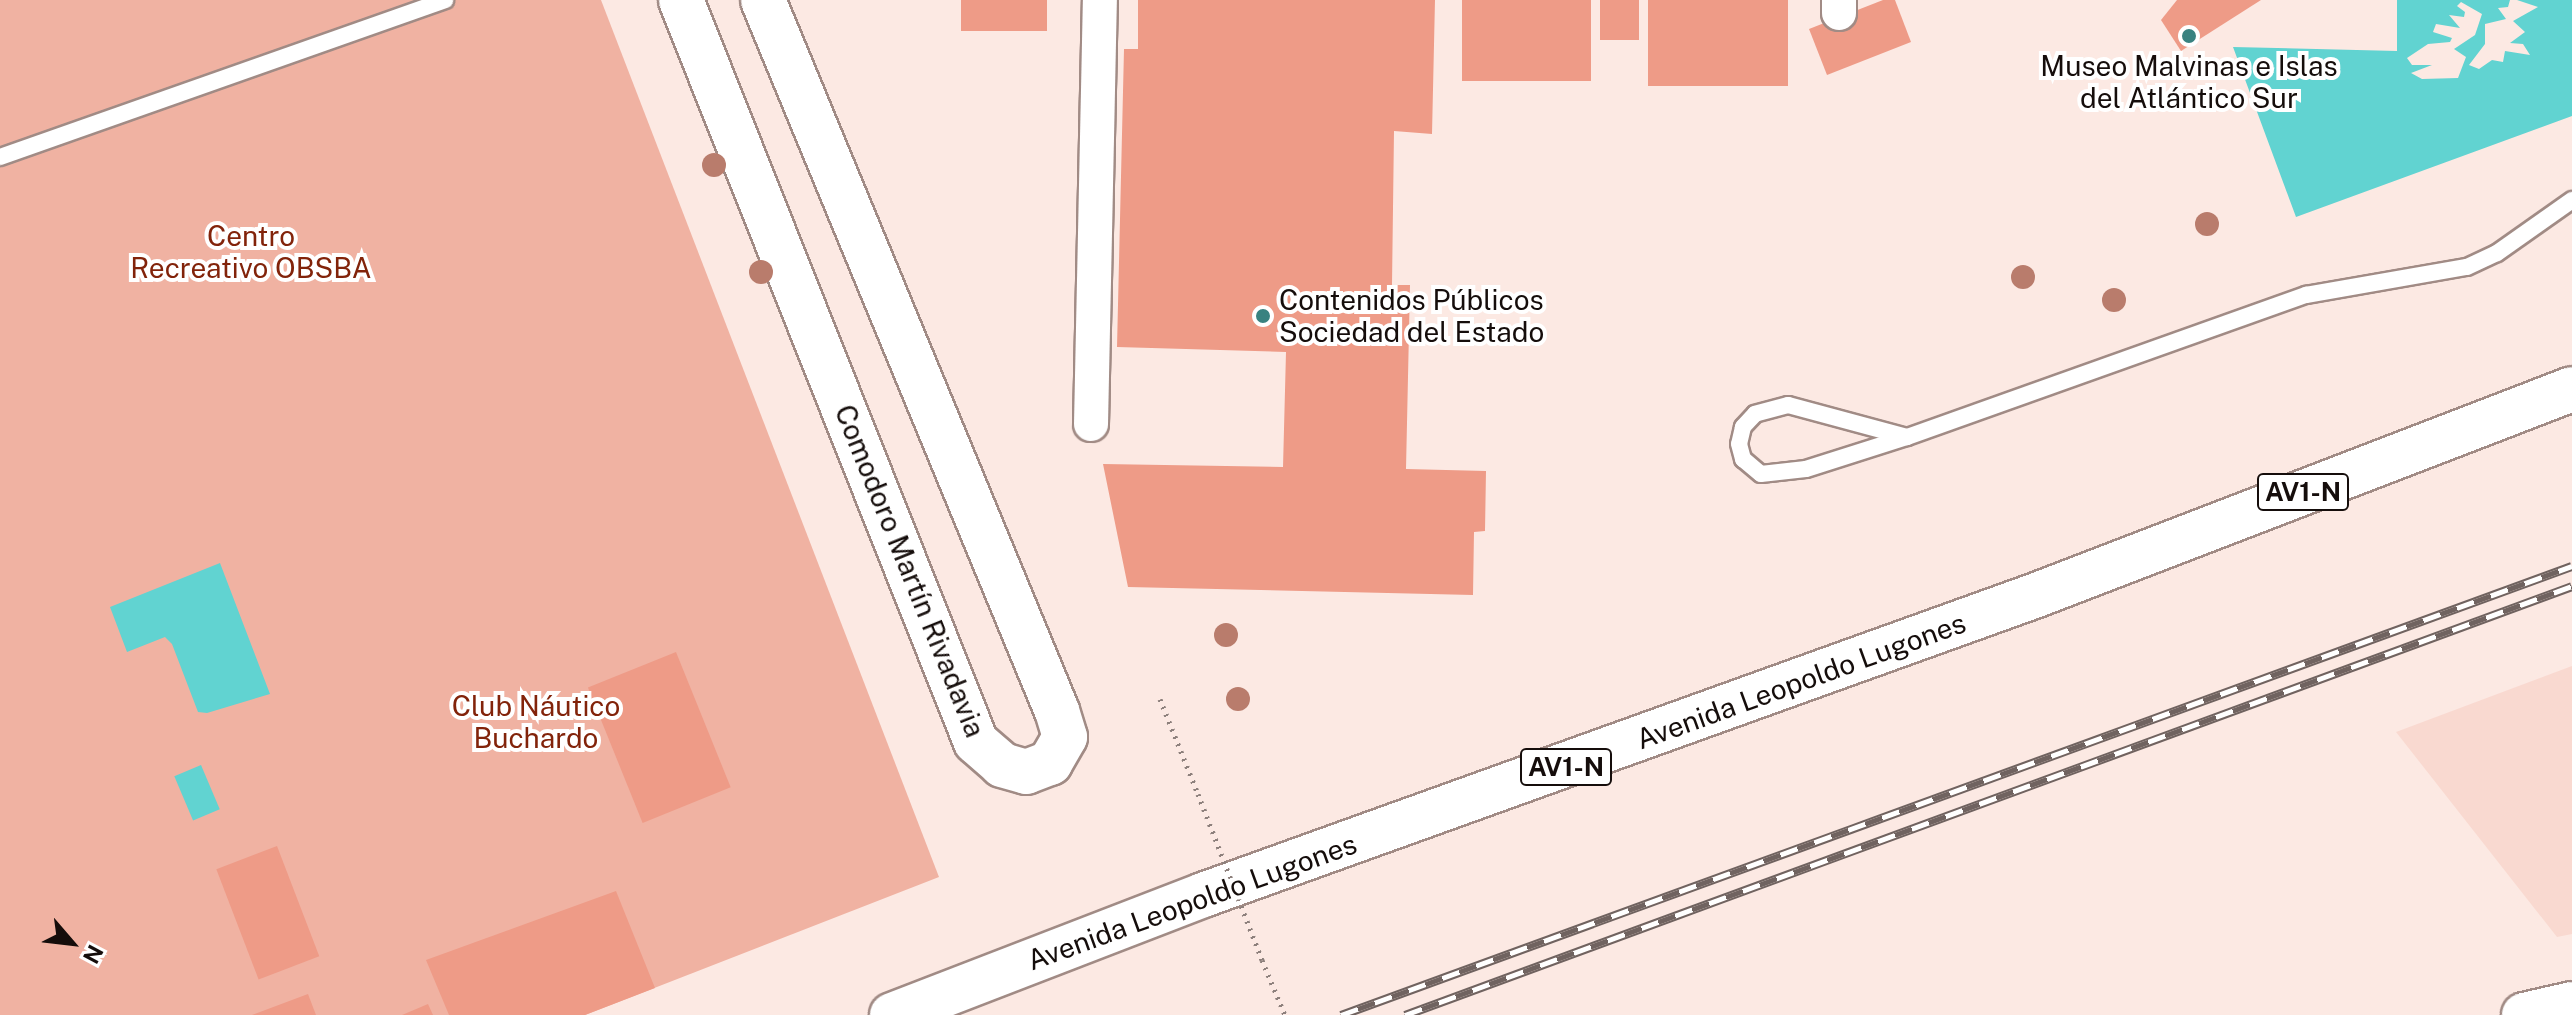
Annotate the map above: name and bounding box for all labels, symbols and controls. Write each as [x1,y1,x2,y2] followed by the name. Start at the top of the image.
[2180,27,2198,45] marker: Museo Malvinas e Islas del Atlántico Sur
[2040,49,2338,115] place label: Museo Malvinas e Islas del Atlántico Sur
[130,219,372,285] park label: Centro Recreativo OBSBA
[1279,283,1545,349] place label: Contenidos Públicos Sociedad del Estado
[1254,307,1272,325] marker: Contenidos Públicos Sociedad del Estado
[828,400,992,742] street label: Comodoro Martín Rivadavia
[2257,470,2349,514] road number: AV1-N
[1632,606,1970,756] street label: Avenida Leopoldo Lugones
[452,689,620,755] park label: Club Náutico Buchardo
[1520,745,1612,789] road number: AV1-N
[1023,827,1361,977] street label: Avenida Leopoldo Lugones
[32,903,112,983] north arrow
[78,941,109,968] text: N

